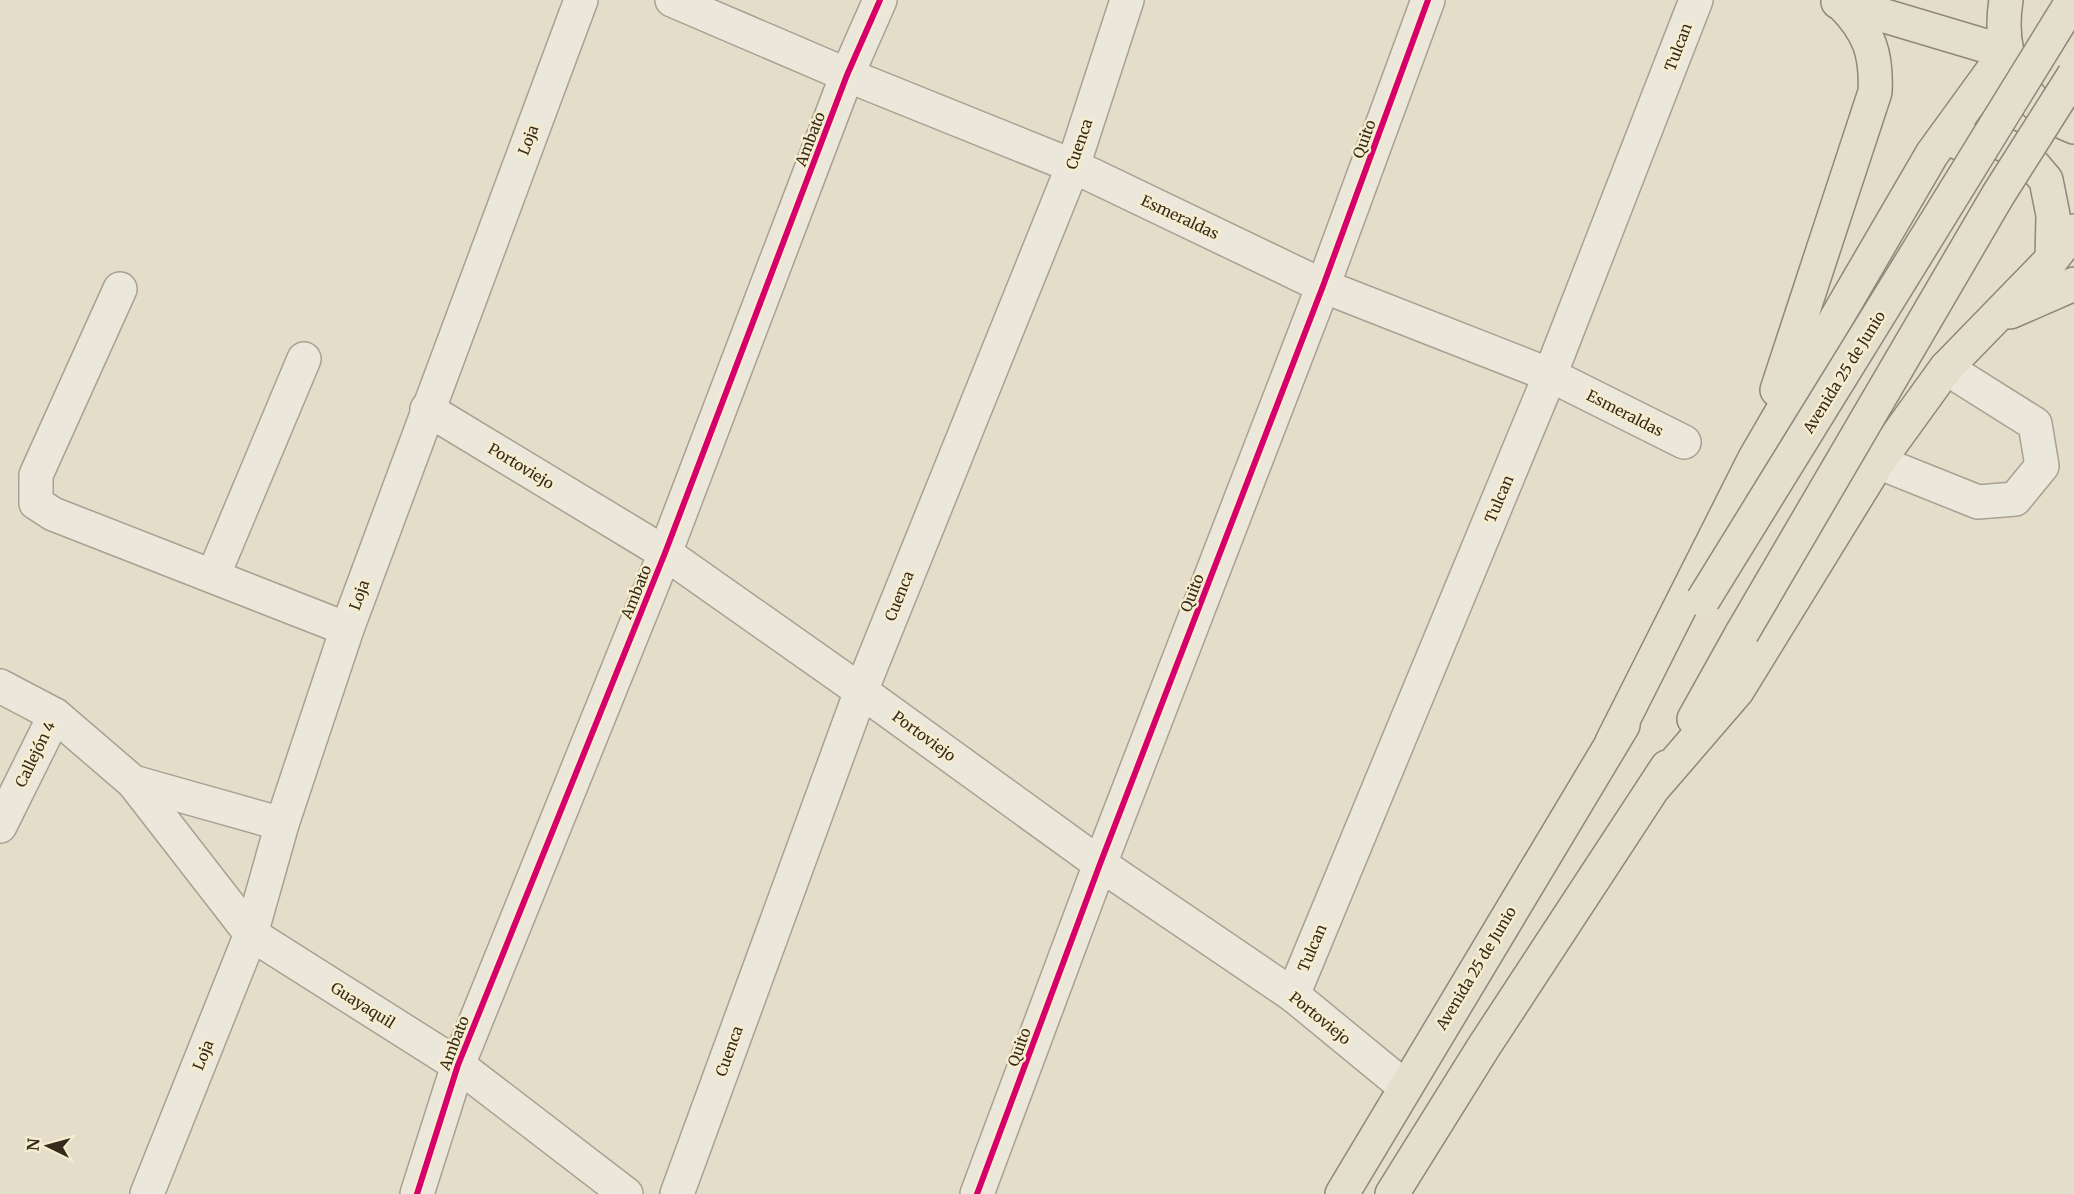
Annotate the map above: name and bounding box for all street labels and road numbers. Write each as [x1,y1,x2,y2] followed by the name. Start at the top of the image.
[1660,20,1696,74] street label: Tulcan
[791,109,829,170] street label: Ambato
[1062,116,1096,172] street label: Cuenca
[1348,117,1380,161] street label: Quito
[514,122,542,158] street label: Loja
[1138,191,1222,243] street label: Esmeraldas
[1798,307,1889,437] street label: Avenida 25 de Junio
[1583,386,1667,440] street label: Esmeraldas
[485,439,558,493] street label: Portoviejo
[1481,472,1518,526] street label: Tulcan
[616,562,656,623] street label: Ambato
[880,568,918,624] street label: Cuenca
[1176,571,1208,615] street label: Quito
[345,577,373,613] street label: Loja
[889,707,960,765] street label: Portoviejo
[11,718,59,790] street label: Callejón 4
[1431,903,1520,1034] street label: Avenida 25 de Junio
[1294,921,1331,975] street label: Tulcan
[327,978,399,1032] street label: Guayaquil
[1285,987,1355,1049] street label: Portoviejo
[435,1013,473,1074] street label: Ambato
[711,1023,747,1079] street label: Cuenca
[1003,1025,1035,1069] street label: Quito
[188,1037,218,1073] street label: Loja

